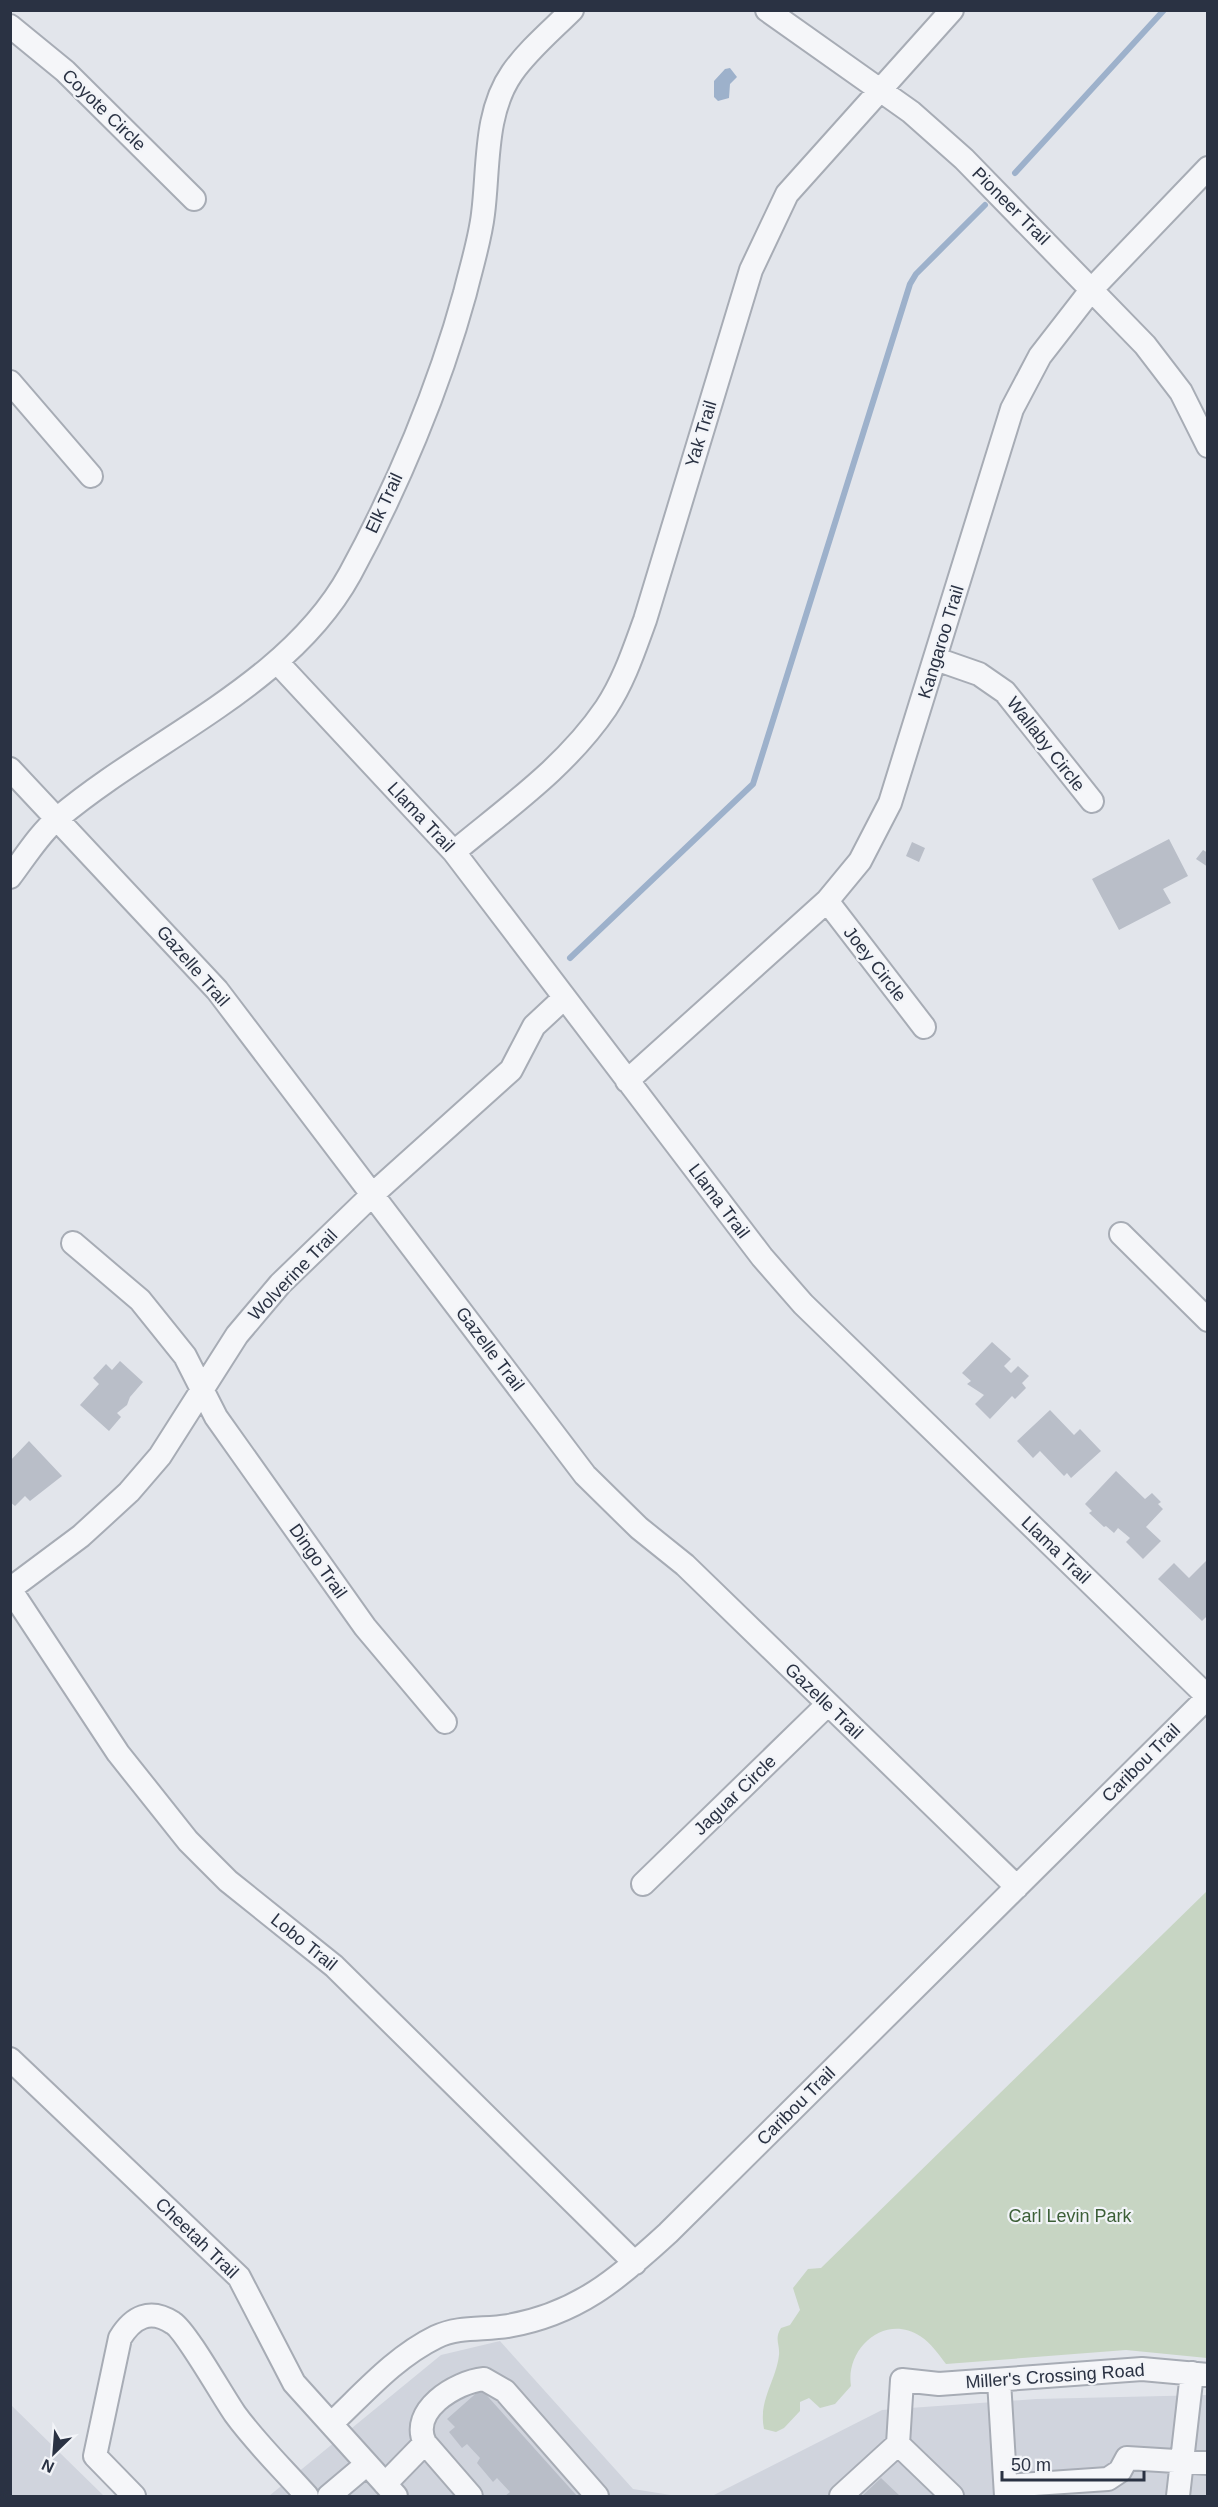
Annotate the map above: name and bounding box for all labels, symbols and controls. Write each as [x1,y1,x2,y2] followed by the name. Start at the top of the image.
[58,65,150,155] street label: Coyote Circle
[968,163,1054,249] street label: Pioneer Trail
[681,398,721,470] street label: Yak Trail
[361,470,407,536] street label: Elk Trail
[914,583,968,701] street label: Kangaroo Trail
[1003,693,1089,795] street label: Wallaby Circle
[384,778,458,856] street label: Llama Trail
[153,922,233,1010] street label: Gazelle Trail
[840,923,910,1005] street label: Joey Circle
[685,1160,753,1242] street label: Llama Trail
[245,1225,341,1325] street label: Wolverine Trail
[452,1303,528,1395] street label: Gazelle Trail
[1017,1512,1095,1588] street label: Llama Trail
[285,1520,351,1602] street label: Dingo Trail
[781,1659,867,1743] street label: Gazelle Trail
[1098,1720,1184,1806] street label: Caribou Trail
[690,1751,780,1839] street label: Jaguar Circle
[267,1909,341,1975] street label: Lobo Trail
[753,2063,839,2149] street label: Caribou Trail
[152,2194,242,2282] street label: Cheetah Trail
[1008,2206,1133,2226] park label: Carl Levin Park
[965,2360,1145,2392] street label: Miller's Crossing Road
[24,2423,84,2483] north arrow
[1002,2444,1144,2482] scale bar
[1011,2455,1051,2475] text: 50 m
[39,2456,57,2476] text: N

